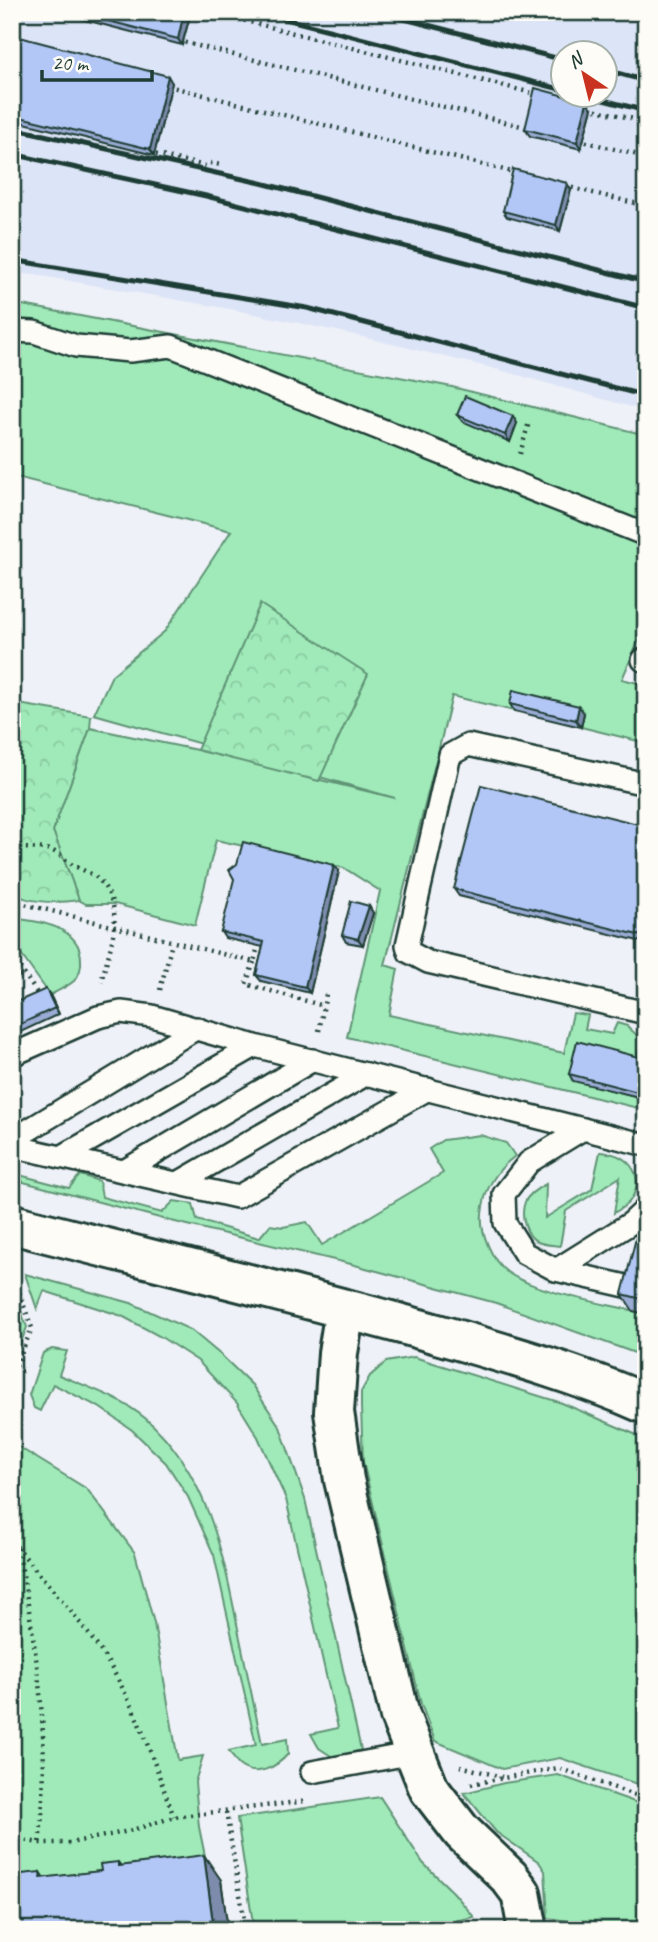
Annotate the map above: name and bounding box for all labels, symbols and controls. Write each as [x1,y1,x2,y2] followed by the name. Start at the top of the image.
[42,38,152,82] scale bar
[550,38,620,108] north arrow
[563,46,589,74] text: N
[52,50,90,76] text: 20 m

